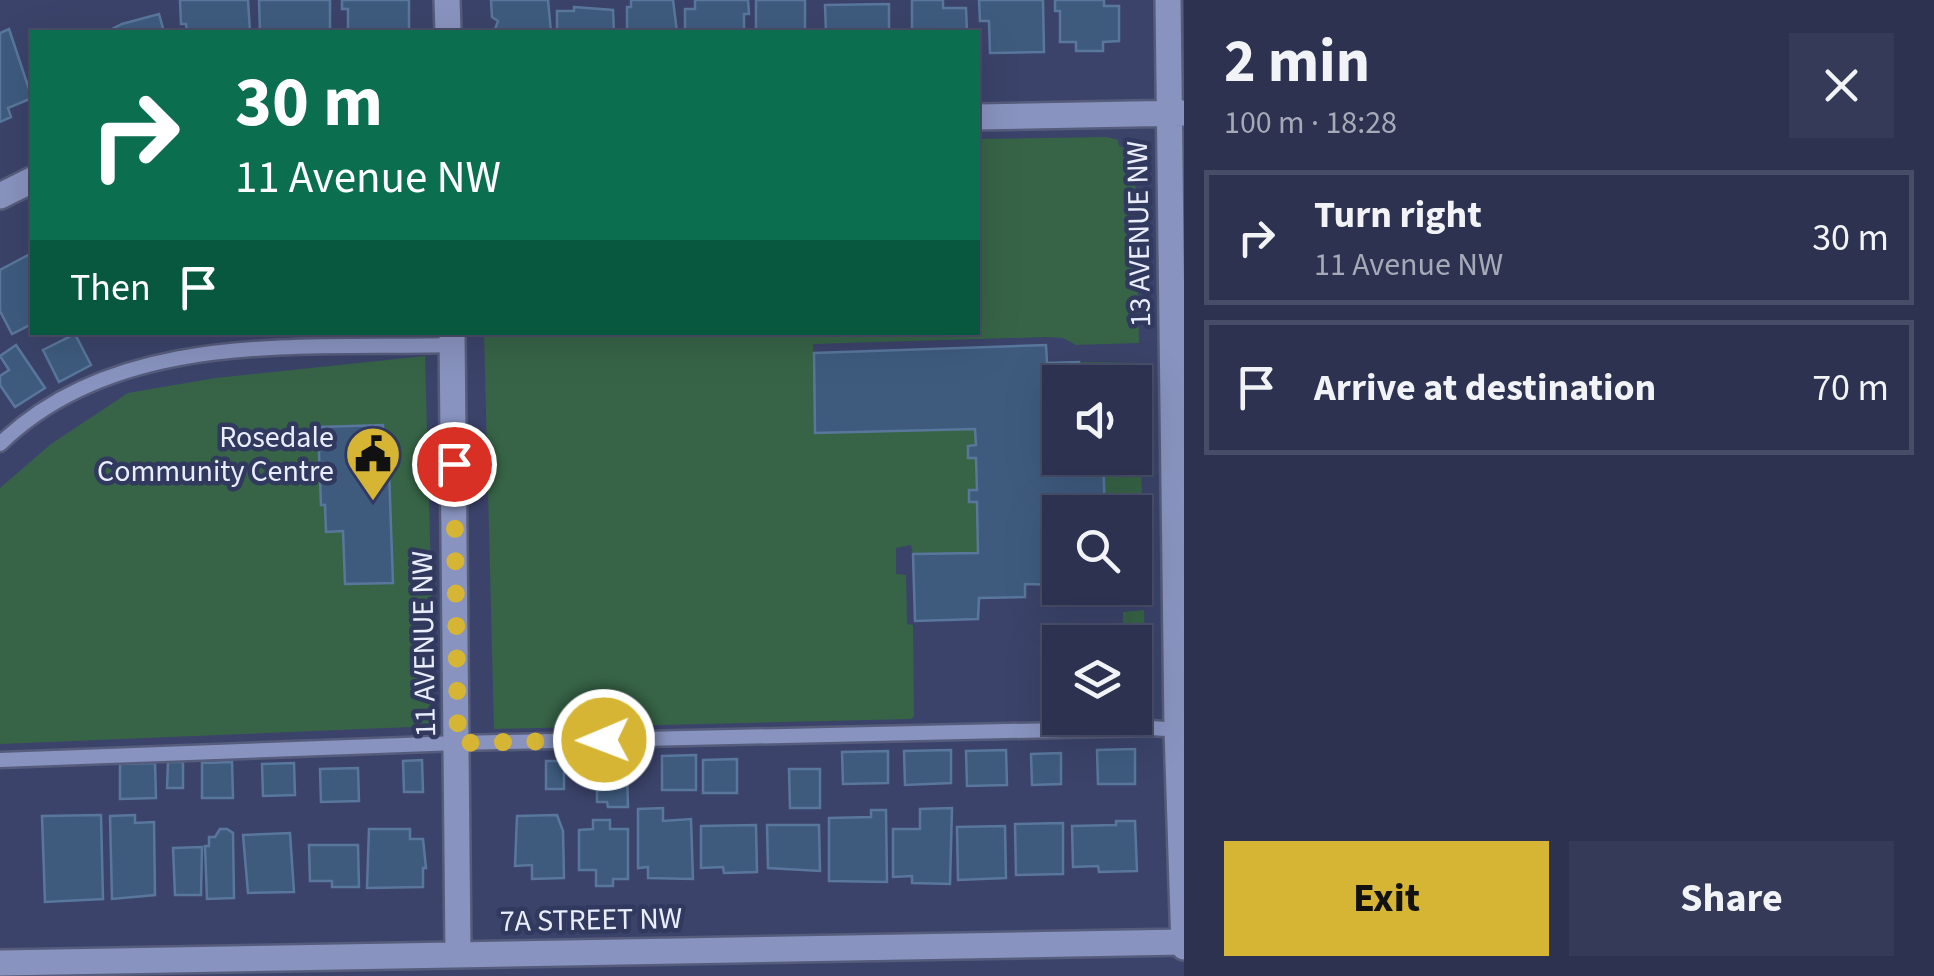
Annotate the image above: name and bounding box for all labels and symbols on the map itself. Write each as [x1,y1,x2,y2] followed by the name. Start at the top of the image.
[1116,140,1162,328] street label: 13 AVENUE NW
[97,416,334,493] place label: Rosedale Community Centre
[412,422,497,507] pin
[343,424,403,503] public building icon: Rosedale Community Centre
[401,550,447,738] street label: 11 AVENUE NW
[552,688,656,792] position arrow
[499,897,683,943] street label: 7A STREET NW

